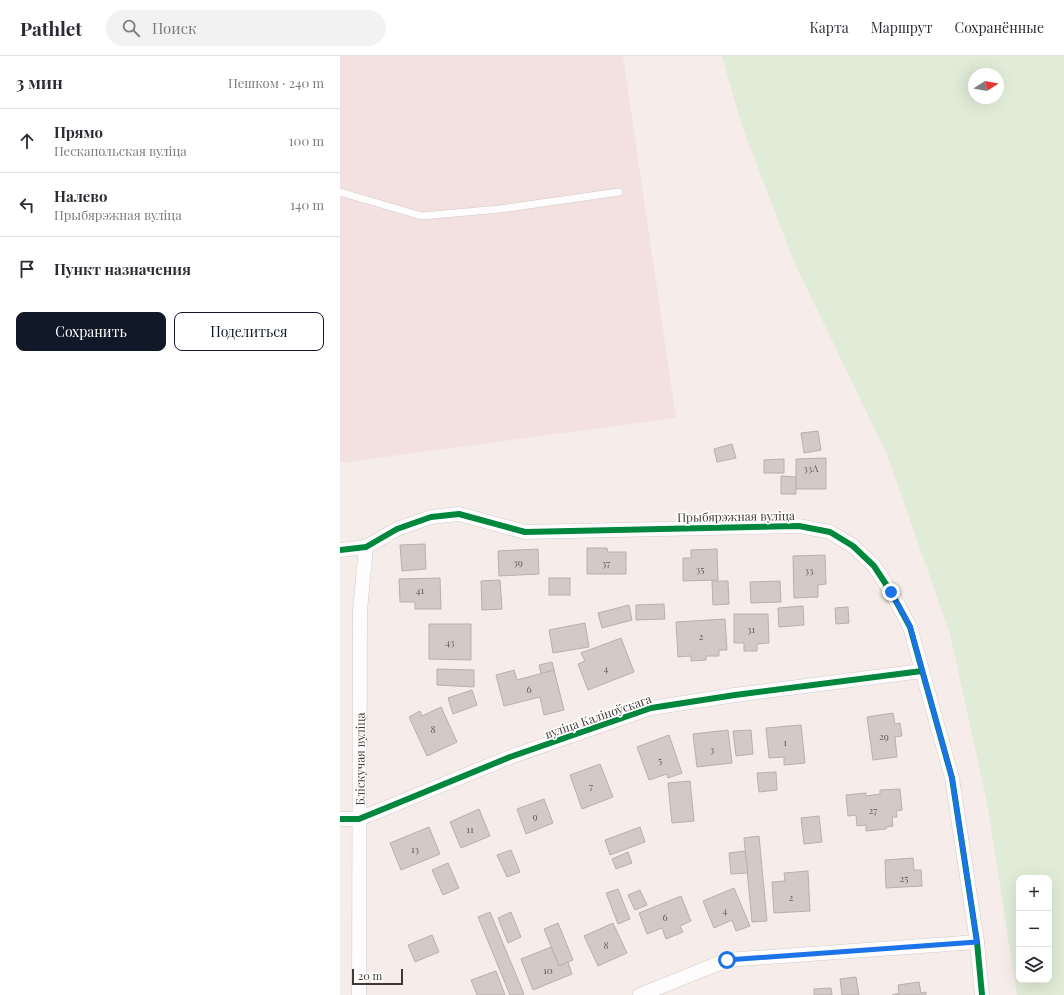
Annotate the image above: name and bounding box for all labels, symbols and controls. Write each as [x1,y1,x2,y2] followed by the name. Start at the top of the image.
[106,10,386,46] search box
[20,15,82,41] text: Pathlet
[120,17,142,39] icon: search
[152,18,197,38] text: Поиск
[809,18,849,37] text: Карта
[871,18,933,37] text: Маршрут
[955,18,1044,37] text: Сохранённые
[968,68,1004,104] north arrow
[16,71,63,93] text: 3 мин
[228,74,324,91] text: Пешком · 240 m
[54,122,103,142] text: Прямо
[16,130,38,152] icon: ahead
[289,132,324,149] text: 100 m
[54,142,187,159] text: Пескапольская вуліца
[54,186,107,206] text: Налево
[16,194,38,216] icon: left
[290,196,324,213] text: 140 m
[54,206,182,223] text: Прыбярэжная вуліца
[16,258,38,280] icon: arrive
[54,259,191,279] text: Пункт назначения
[16,312,166,351] button: Сохранить
[174,312,324,351] button: Поделиться
[803,461,819,475] house number: 33А
[677,507,795,525] street label: Прыбярэжная вуліца
[513,555,523,569] house number: 39
[602,556,610,570] house number: 37
[696,562,704,576] house number: 35
[804,563,814,577] house number: 33
[416,583,425,597] house number: 41
[882,583,900,601] route end
[747,622,755,636] house number: 31
[699,629,704,643] house number: 2
[445,635,455,649] house number: 43
[604,661,609,675] house number: 4
[526,682,532,696] house number: 6
[542,690,654,742] street label: вуліца Каліноўскага
[351,712,368,806] street label: Бліскучая вуліца
[430,722,436,736] house number: 8
[879,729,889,743] house number: 29
[783,735,787,749] house number: 1
[710,742,715,756] house number: 3
[658,753,662,767] house number: 5
[589,779,593,793] house number: 7
[869,803,877,817] house number: 27
[532,809,538,823] house number: 9
[466,822,474,836] house number: 11
[411,842,420,856] house number: 13
[900,871,908,885] house number: 25
[1016,875,1052,983] map controls
[1016,875,1052,911] button: +
[789,890,794,904] house number: 2
[723,903,728,917] house number: 4
[662,910,668,924] house number: 6
[1016,911,1052,947] button: −
[603,938,609,952] house number: 8
[1016,947,1052,983] button: layers
[718,951,736,969] route start
[543,963,553,977] house number: 10
[352,967,403,986] scale bar
[358,968,382,983] text: 20 m

